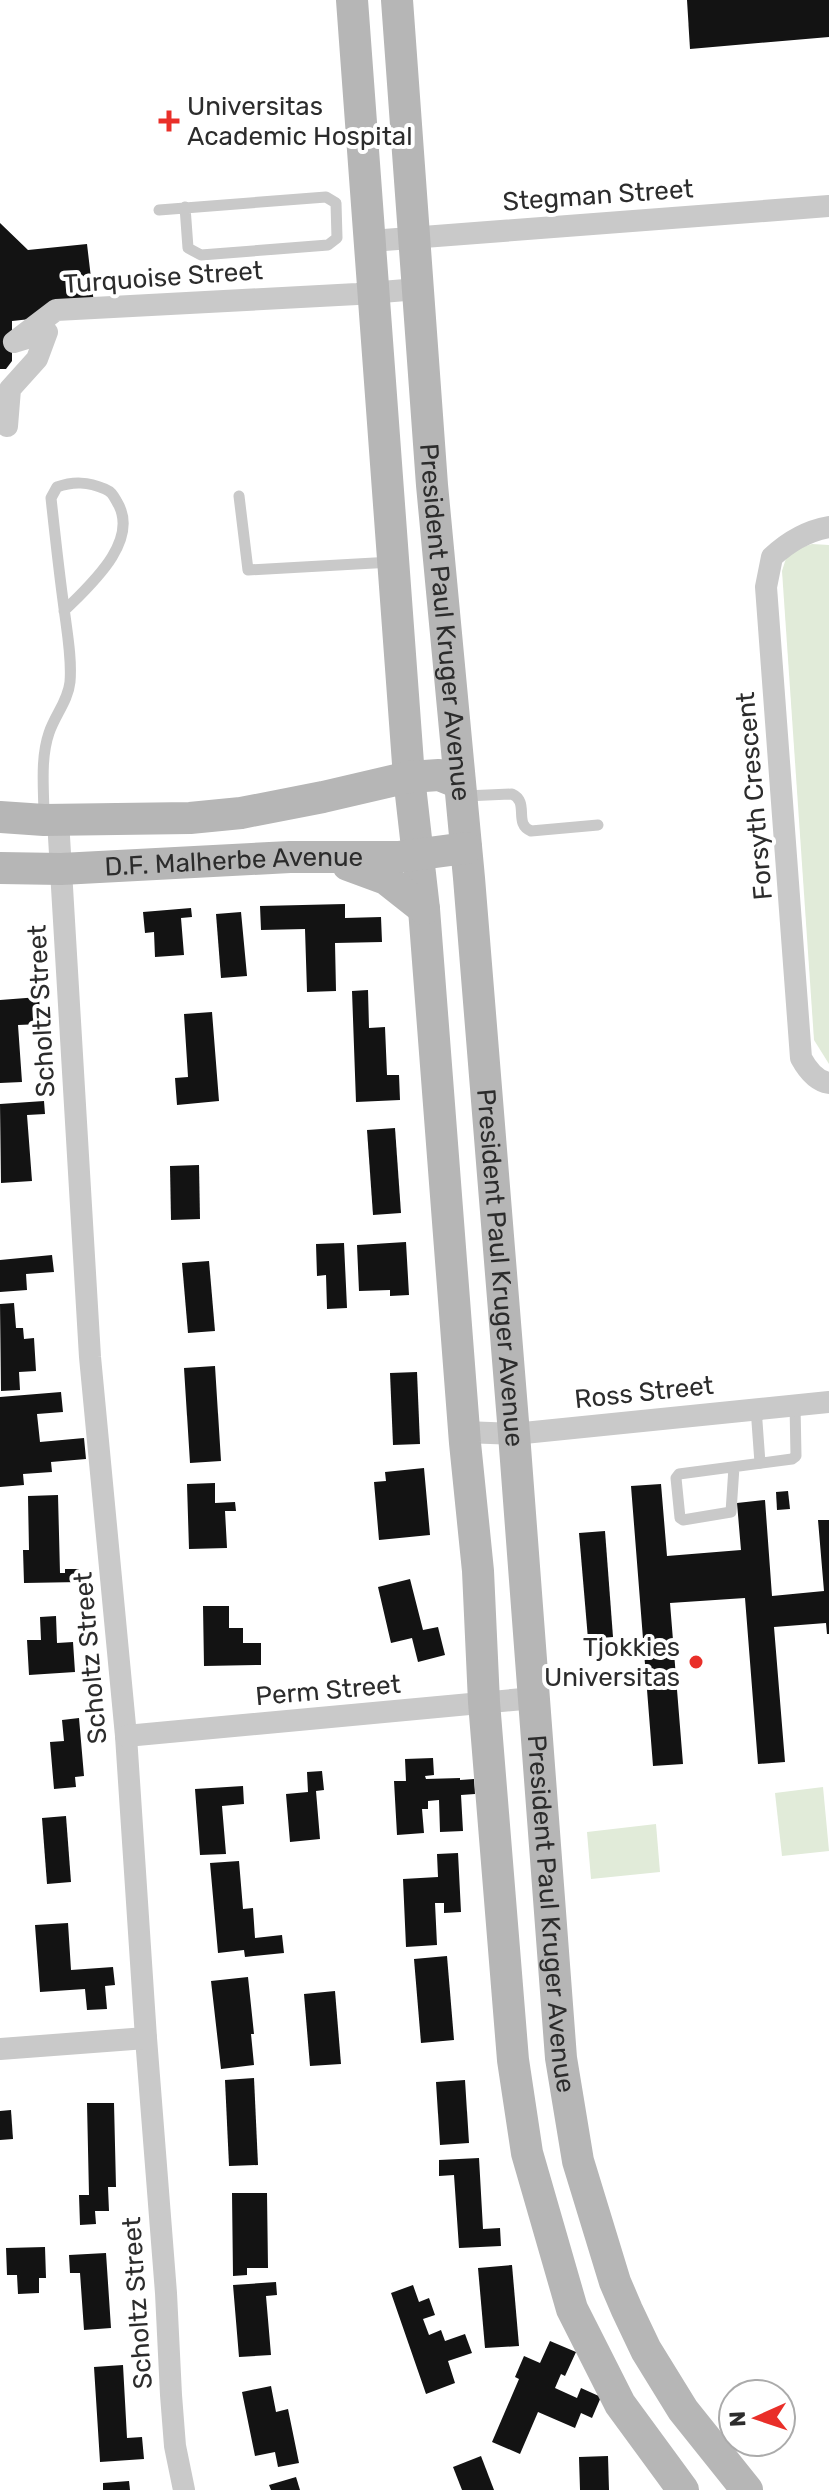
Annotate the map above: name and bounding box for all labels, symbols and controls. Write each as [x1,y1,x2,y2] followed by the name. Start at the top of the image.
[187,91,413,152] place label: Universitas Academic Hospital
[158,110,180,132] marker: Universitas Academic Hospital
[502,173,694,218] street label: Stegman Street
[62,255,264,300] street label: Turquoise Street
[413,442,477,802] street label: President Paul Kruger Avenue
[730,691,779,901] street label: Forsyth Crescent
[104,842,363,883] street label: D.F. Malherbe Avenue
[22,924,61,1098] street label: Scholtz Street
[470,1088,530,1448] street label: President Paul Kruger Avenue
[573,1370,715,1415] street label: Ross Street
[68,1571,113,1745] street label: Scholtz Street
[544,1632,680,1693] place label: Tjokkies Universitas
[687,1653,705,1671] marker: Tjokkies Universitas
[254,1669,402,1712] street label: Perm Street
[521,1734,581,2095] street label: President Paul Kruger Avenue
[116,2216,159,2390] street label: Scholtz Street
[717,2378,797,2458] north arrow
[724,2410,751,2428] text: N

